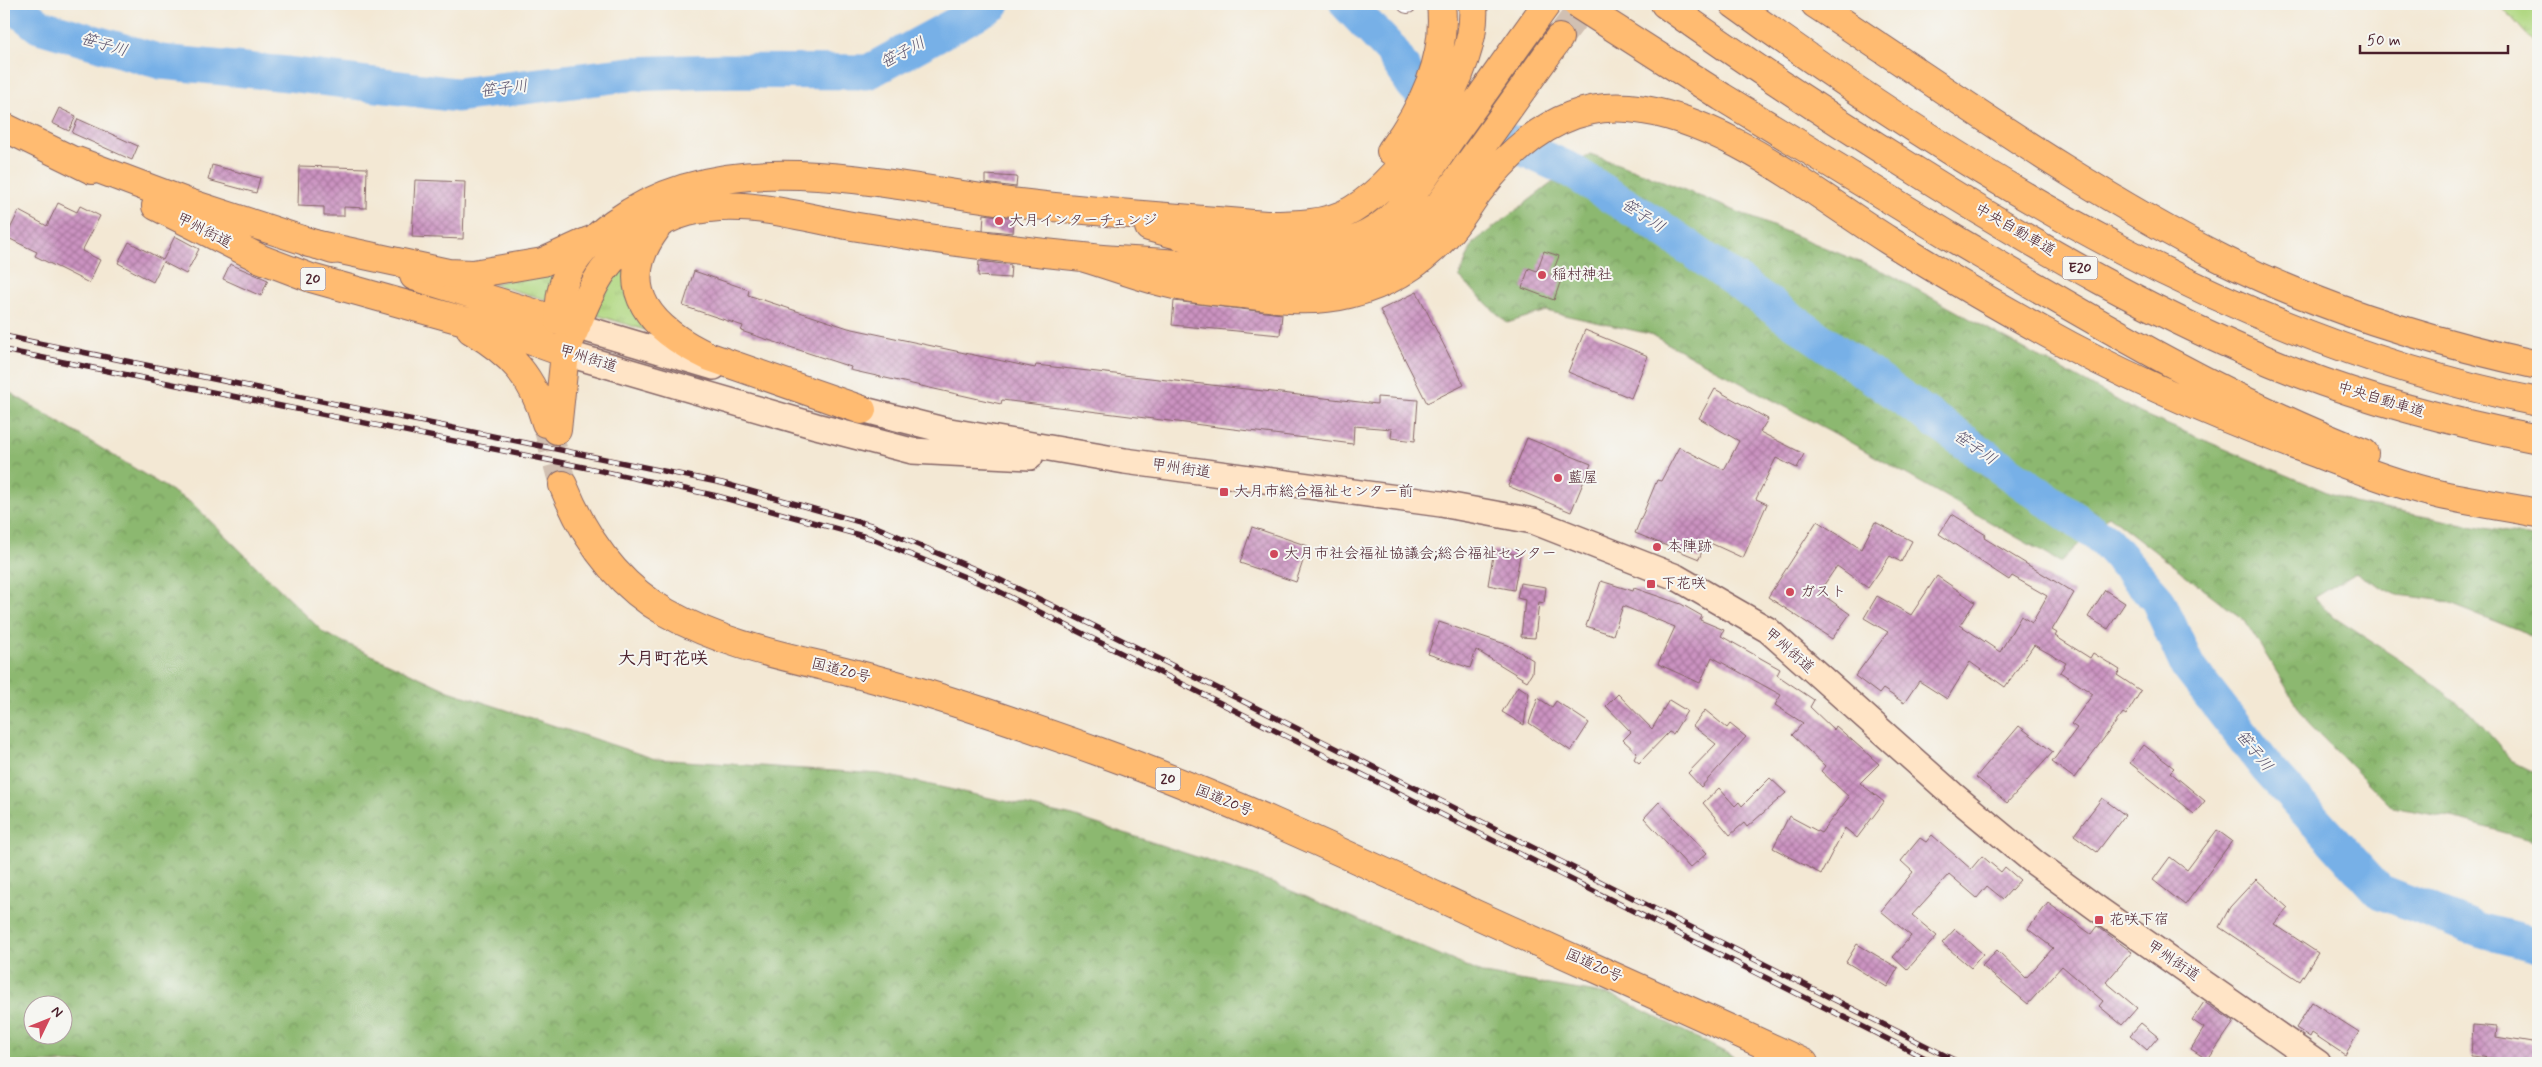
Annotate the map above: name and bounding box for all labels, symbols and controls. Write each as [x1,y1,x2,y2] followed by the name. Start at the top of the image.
[2360,22,2507,54] scale bar
[78,28,130,62] water label: 笹子川
[2367,31,2401,51] text: 50 m
[877,32,929,74] water label: 笹子川
[479,76,529,102] water label: 笹子川
[1617,194,1669,238] water label: 笹子川
[1971,199,2059,261] street label: 中央自動車道
[173,208,235,254] street label: 甲州街道
[1009,211,1157,231] place label: 大月インターチェンジ
[993,215,1005,227] marker: 大月インターチェンジ
[2062,256,2098,280] road number: E20
[1552,265,1612,285] place label: 稲村神社
[300,268,326,290] road number: 20
[1536,269,1548,281] marker: 稲村神社
[556,341,620,377] street label: 甲州街道
[2335,377,2427,423] street label: 中央自動車道
[1949,426,2001,470] water label: 笹子川
[1150,455,1212,483] street label: 甲州街道
[1568,468,1598,488] place label: 藍屋
[1552,472,1564,484] marker: 藍屋
[1234,482,1413,502] place label: 大月市総合福祉センター前
[1218,486,1230,498] marker: 大月市総合福祉センター前
[1667,537,1712,557] place label: 本陣跡
[1651,541,1663,553] marker: 本陣跡
[1284,544,1557,564] place label: 大月市社会福祉協議会;総合福祉センター
[1268,548,1280,560] marker: 大月市社会福祉協議会;総合福祉センター
[1661,574,1706,594] place label: 下花咲
[1645,578,1657,590] marker: 下花咲
[1800,582,1847,602] place label: ガスト
[1784,586,1796,598] marker: ガスト
[1760,624,1818,678] street label: 甲州街道
[618,647,708,671] district label: 大月町花咲
[809,654,873,688] street label: 国道20号
[2231,726,2277,776] water label: 笹子川
[1156,768,1180,791] road number: 20
[1192,780,1256,822] street label: 国道20号
[2109,910,2169,930] place label: 花咲下宿
[2093,914,2105,926] marker: 花咲下宿
[2143,936,2203,986] street label: 甲州街道
[1562,944,1626,988] street label: 国道20号
[22,994,72,1044] north arrow
[47,1002,67,1021] text: N

